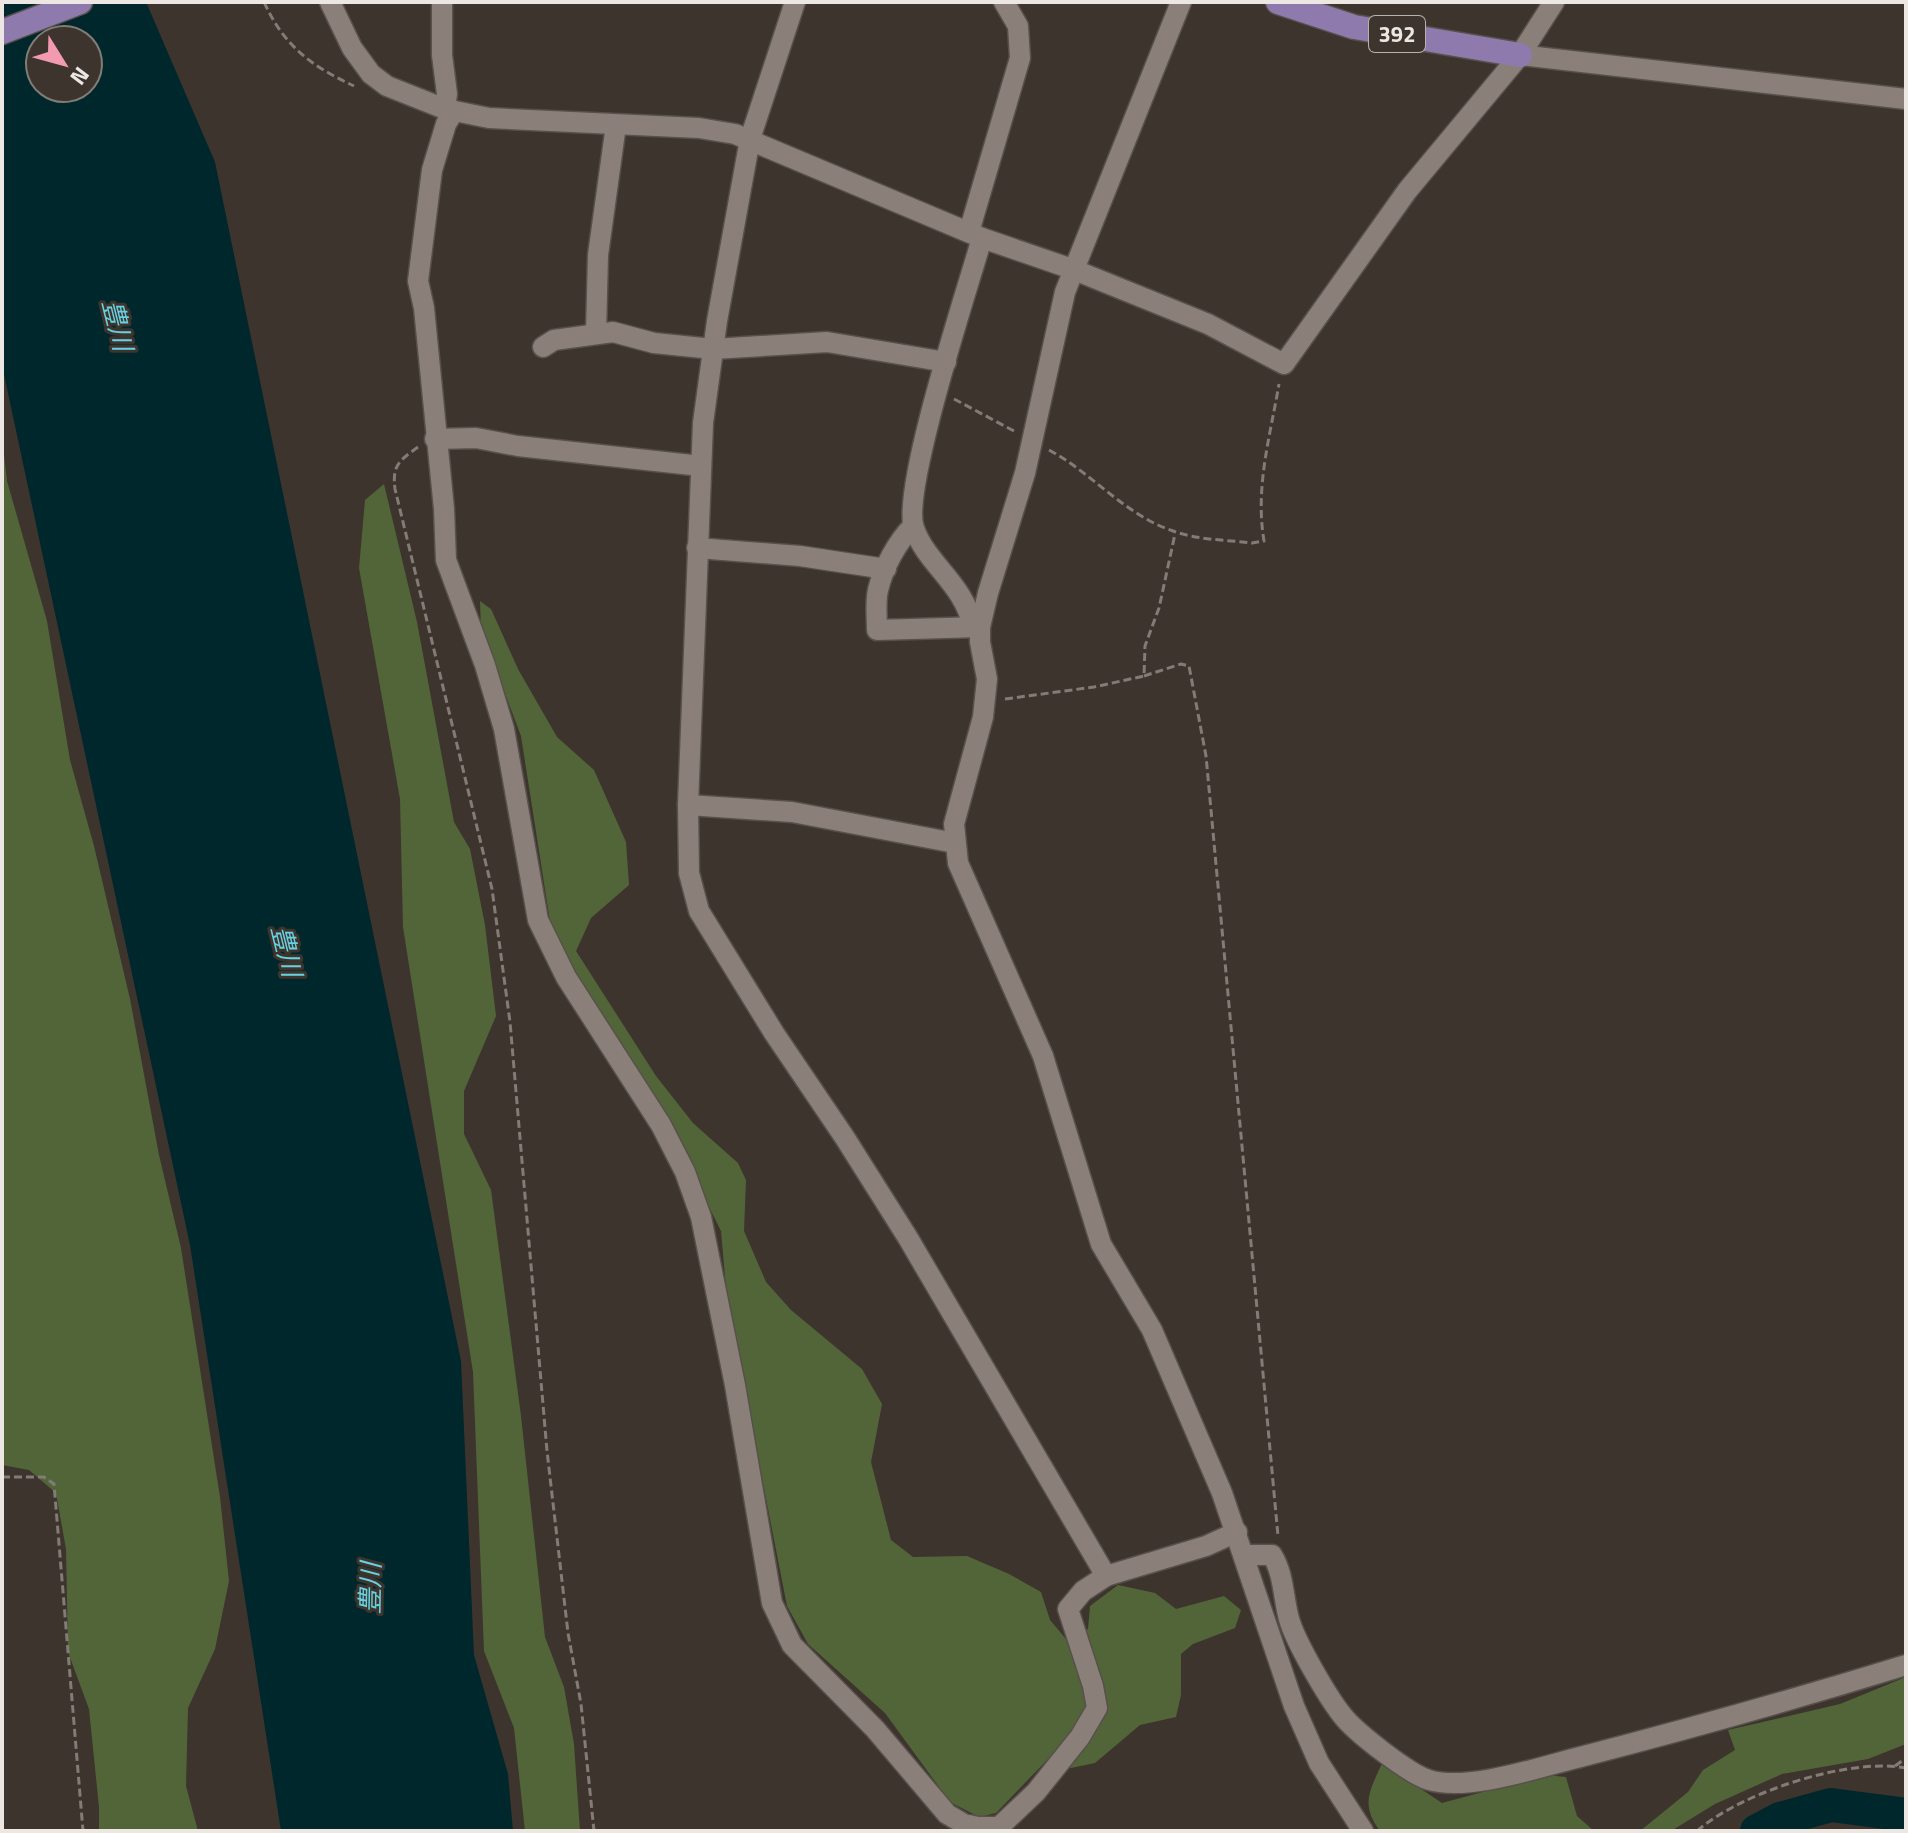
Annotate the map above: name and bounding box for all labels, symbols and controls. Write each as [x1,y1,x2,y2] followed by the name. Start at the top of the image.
[1369,16,1425,52] road number: 392
[24,24,104,104] north arrow
[62,60,98,92] text: N
[93,295,144,358] water label: 豊川
[262,921,313,984] water label: 豊川
[350,1559,390,1614] water label: 豊川

